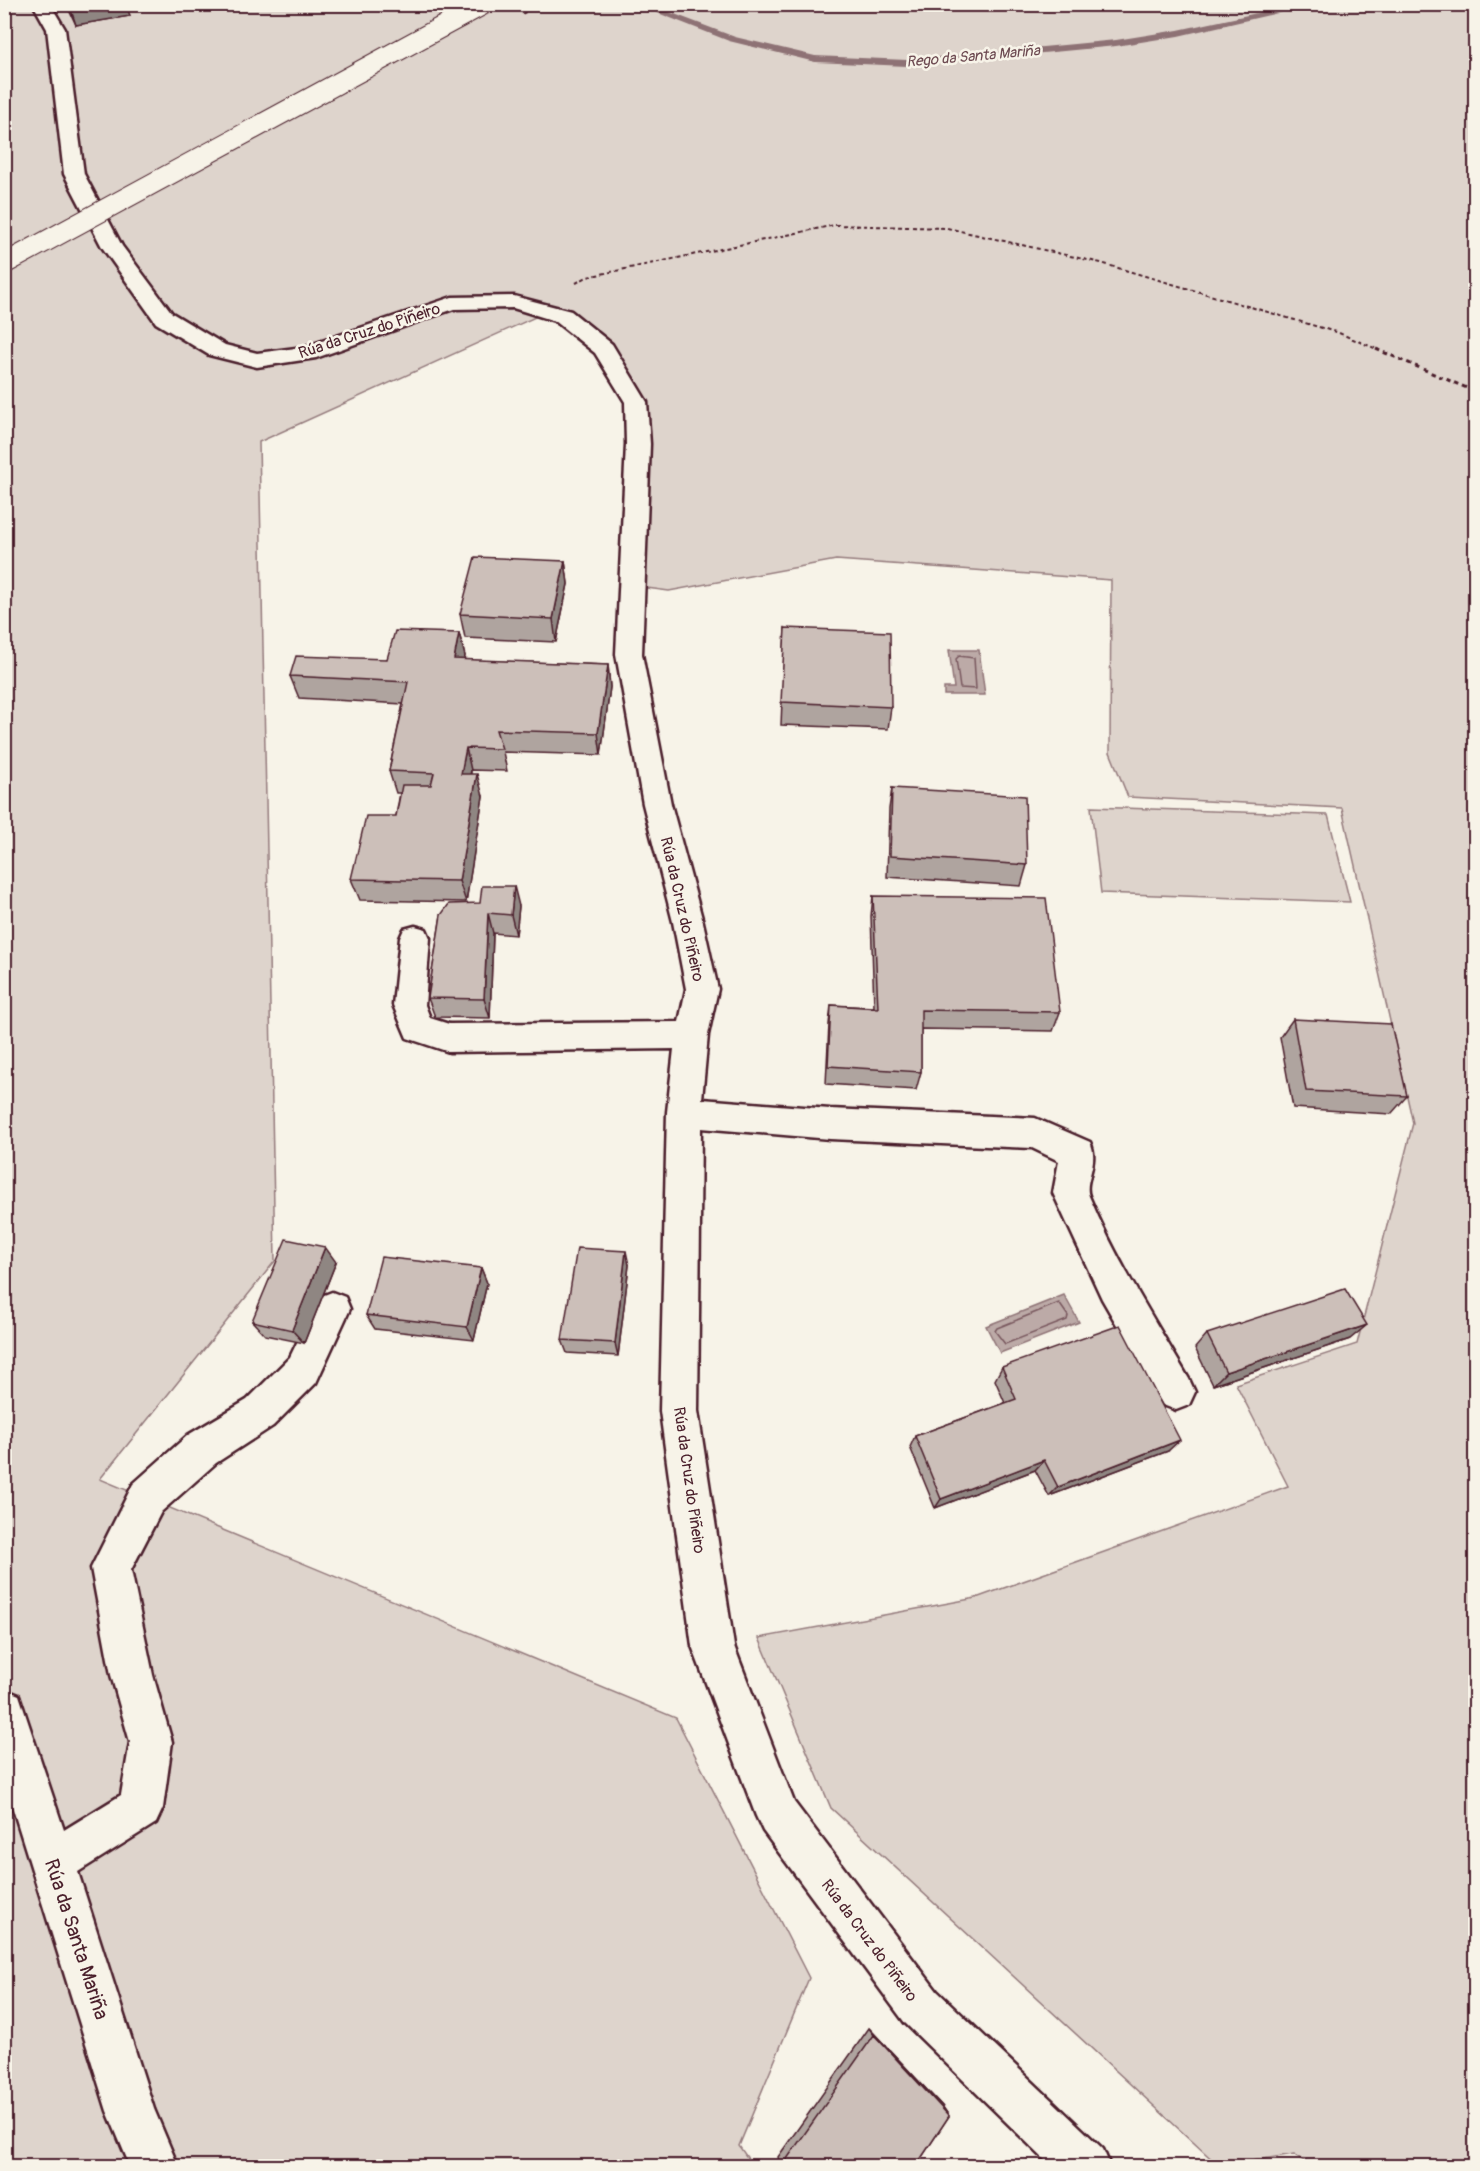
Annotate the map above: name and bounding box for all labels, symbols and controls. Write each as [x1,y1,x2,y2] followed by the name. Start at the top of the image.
[906,41,1042,72] water label: Rego da Santa Mariña
[296,298,443,363] street label: Rúa da Cruz do Piñeiro
[656,835,708,984] street label: Rúa da Cruz do Piñeiro
[669,1406,709,1555] street label: Rúa da Cruz do Piñeiro
[39,1856,114,2023] street label: Rúa da Santa Mariña
[817,1876,922,2006] street label: Rúa da Cruz do Piñeiro

